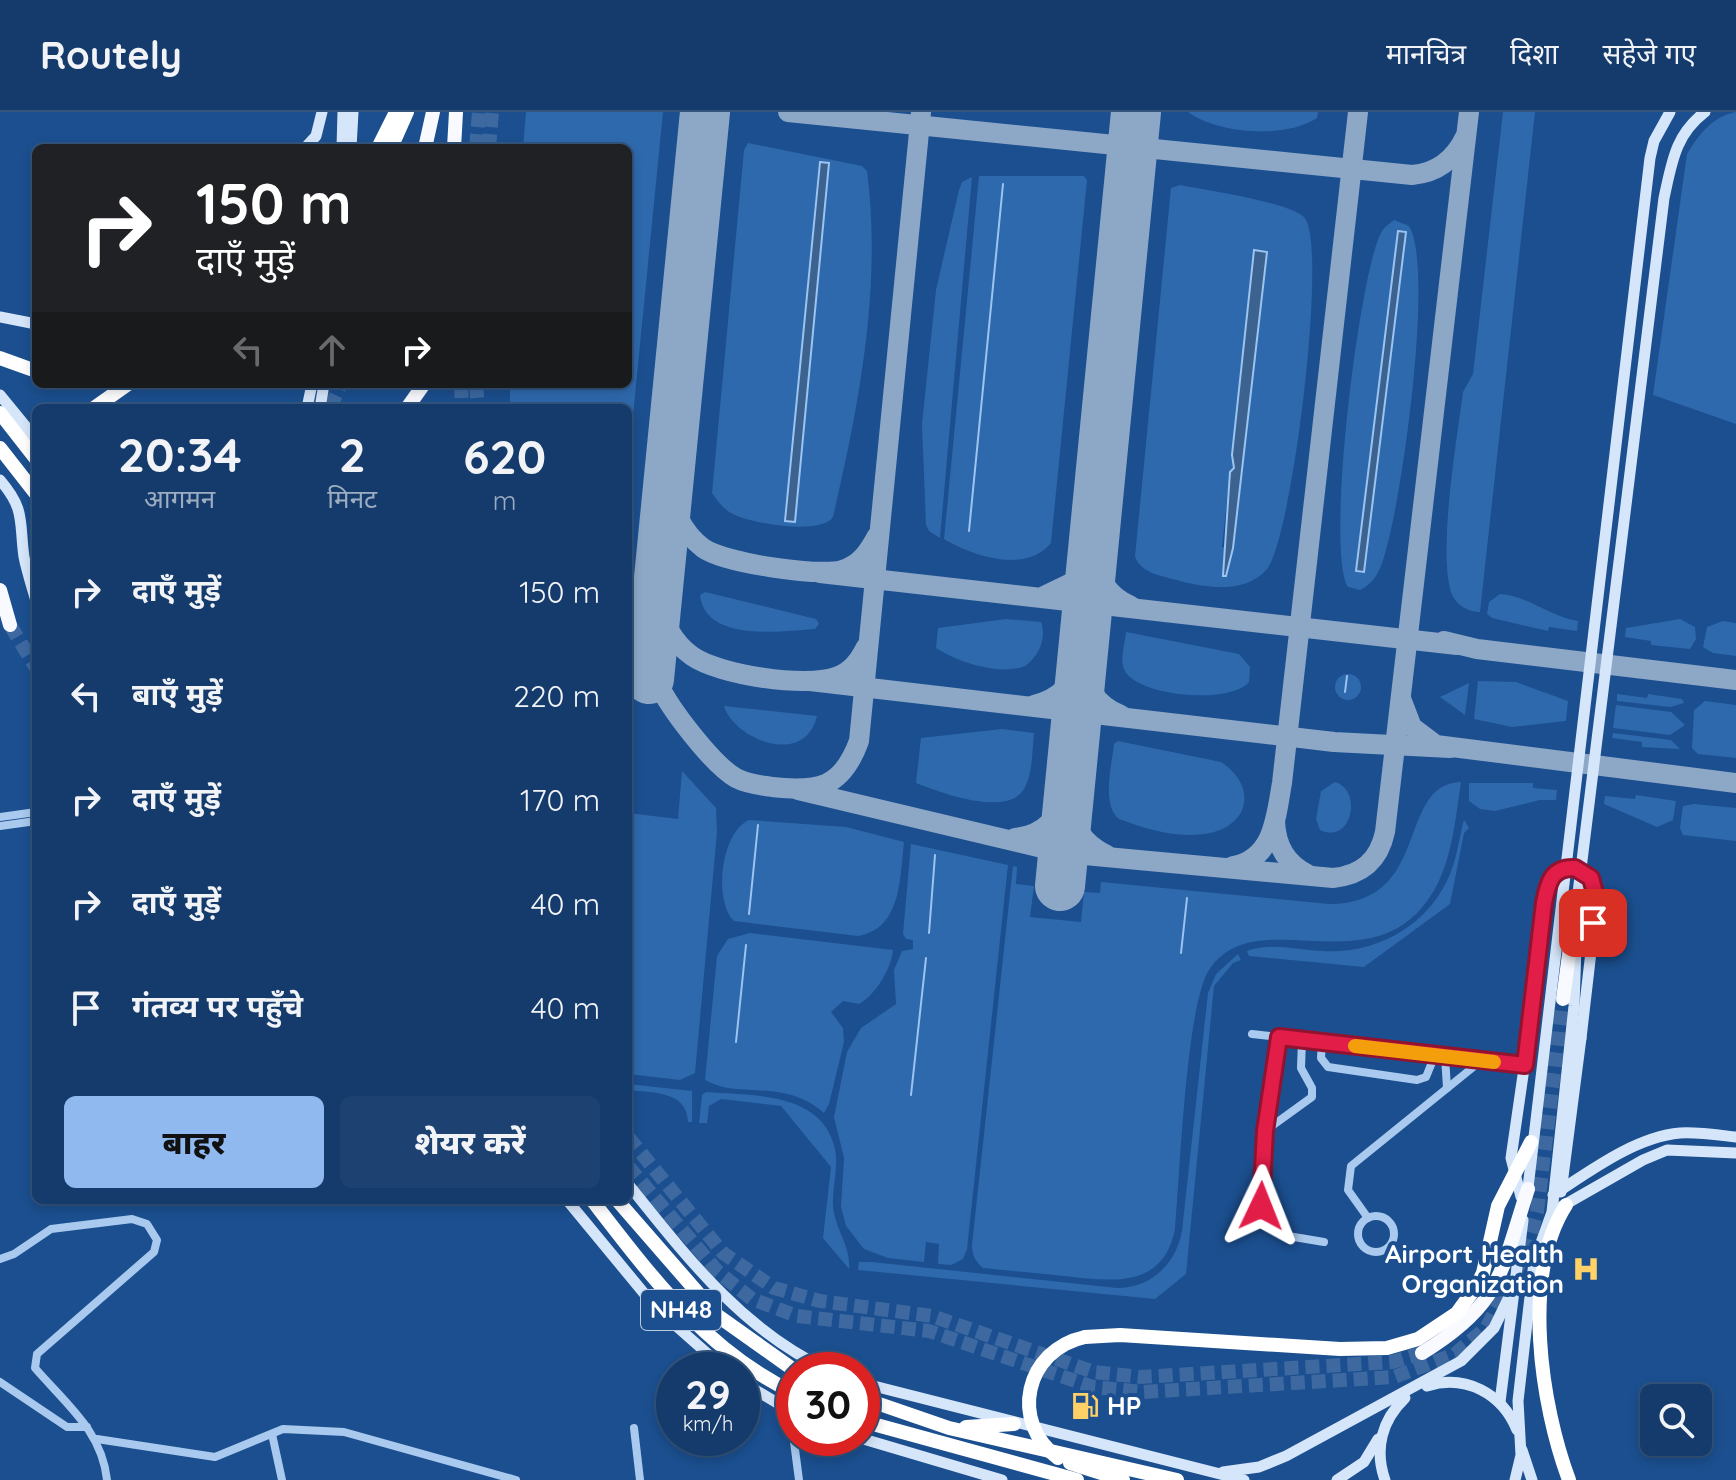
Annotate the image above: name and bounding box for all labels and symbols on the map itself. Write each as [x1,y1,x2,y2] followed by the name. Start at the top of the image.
[1559,889,1627,957] pin
[1219,1164,1303,1248] position arrow
[1385,1237,1564,1300] place label: Airport Health Organization
[1571,1254,1601,1284] hospital icon: Airport Health Organization
[641,1290,721,1330] road number: NH48
[776,1352,880,1456] speed limit sign: 30
[1107,1389,1141,1422] place label: HP
[1070,1391,1100,1421] fuel station icon: HP

